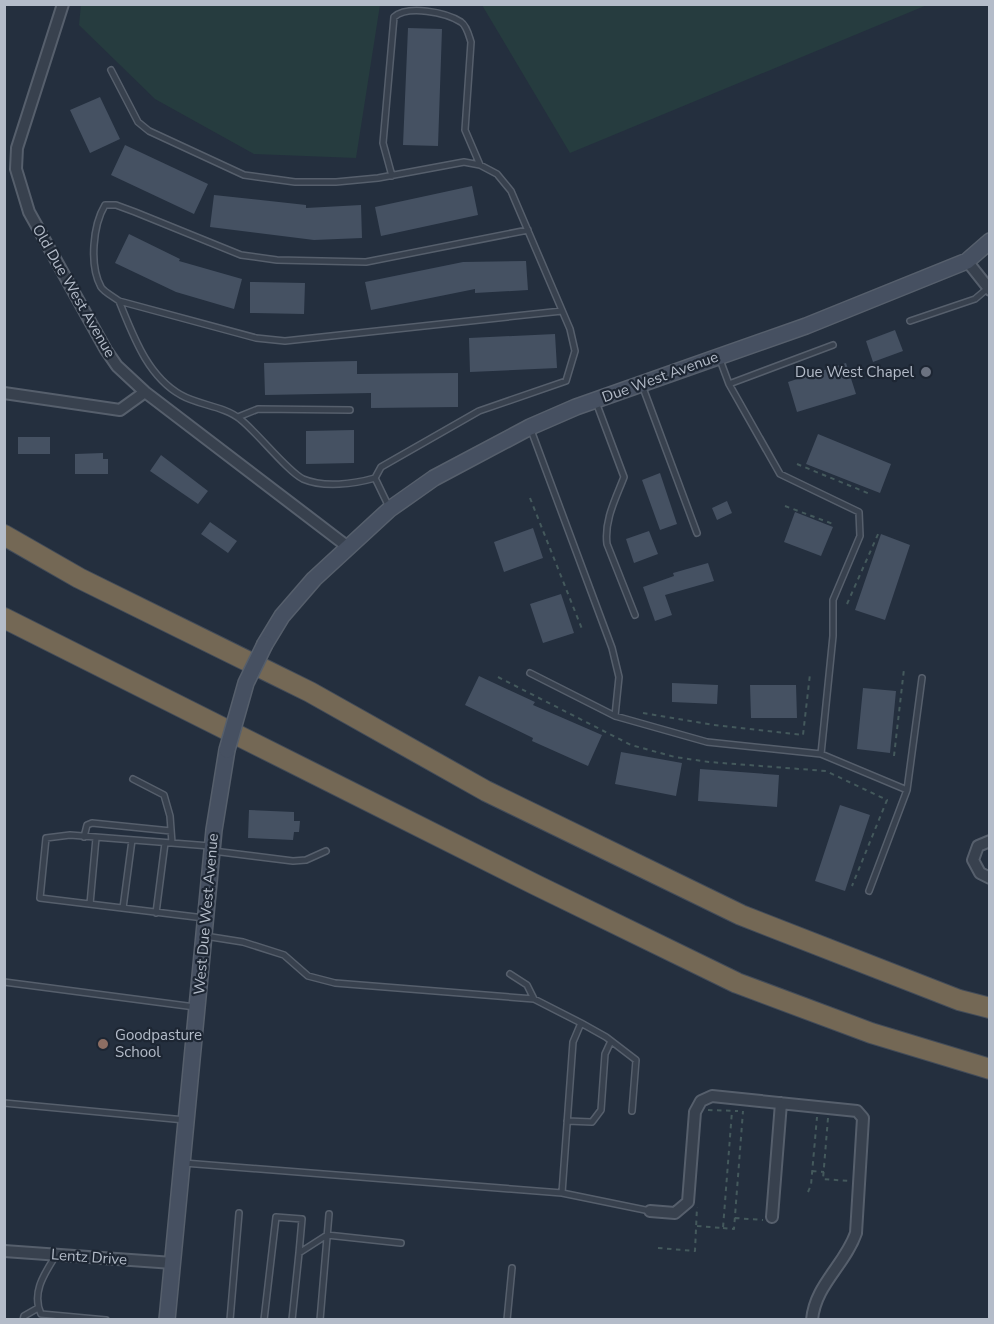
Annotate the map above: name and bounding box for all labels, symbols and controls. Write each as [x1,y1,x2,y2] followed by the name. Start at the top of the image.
[28,221,120,361] street label: Old Due West Avenue
[599,347,721,407] street label: Due West Avenue
[795,362,915,382] place label: Due West Chapel
[919,365,933,379] marker: Due West Chapel
[189,832,223,996] street label: West Due West Avenue
[115,1025,202,1062] place label: Goodpasture School
[96,1037,110,1051] marker: Goodpasture School
[50,1244,128,1270] street label: Lentz Drive

